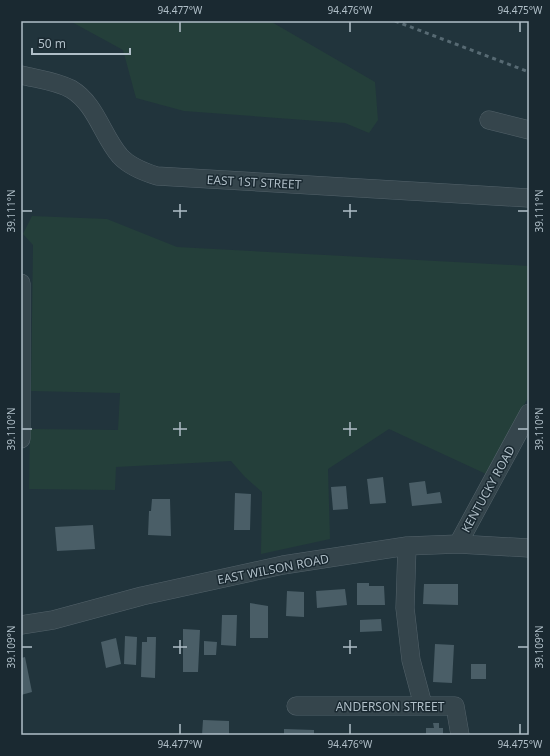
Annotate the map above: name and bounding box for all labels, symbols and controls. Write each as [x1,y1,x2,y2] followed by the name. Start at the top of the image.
[158,3,203,17] text: 94.477°W
[328,3,373,17] text: 94.476°W
[498,3,543,17] text: 94.475°W
[32,30,130,56] scale bar
[38,35,66,52] text: 50 m
[206,171,302,193] street label: EAST 1ST STREET
[4,189,18,233] text: 39.111°N
[532,189,546,233] text: 39.111°N
[4,407,18,451] text: 39.110°N
[532,407,546,451] text: 39.110°N
[457,442,519,535] street label: KENTUCKY ROAD
[216,550,331,588] street label: EAST WILSON ROAD
[4,625,18,669] text: 39.109°N
[532,625,546,669] text: 39.109°N
[336,698,445,715] street label: ANDERSON STREET
[158,737,203,751] text: 94.477°W
[328,737,373,751] text: 94.476°W
[498,737,543,751] text: 94.475°W

